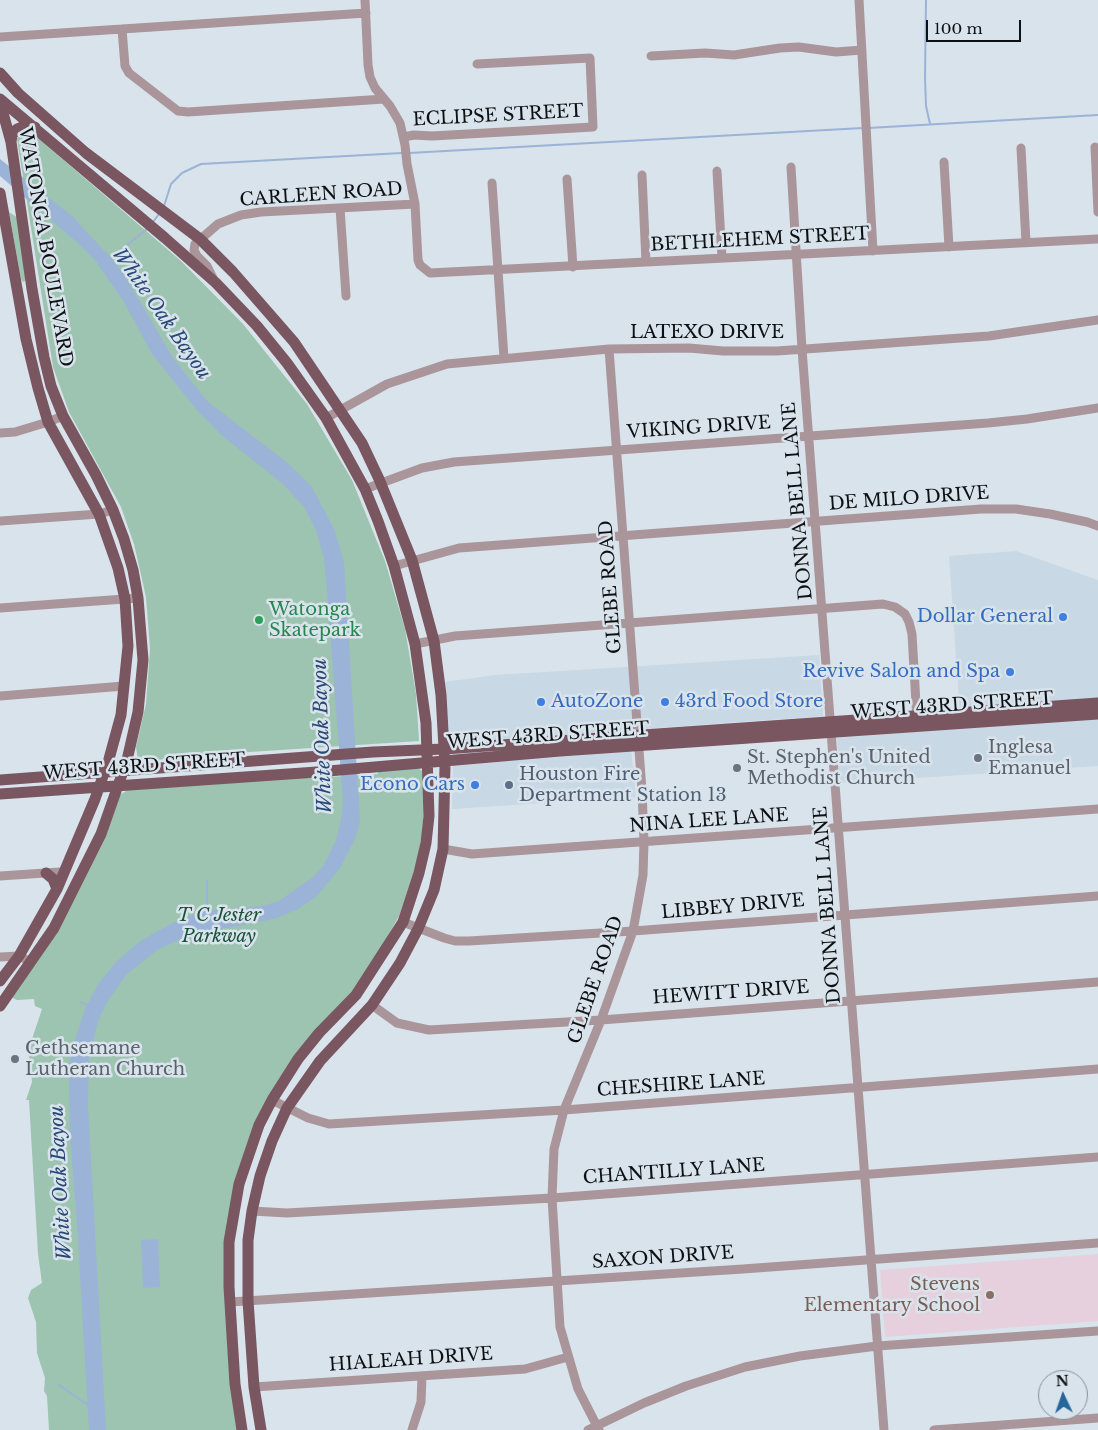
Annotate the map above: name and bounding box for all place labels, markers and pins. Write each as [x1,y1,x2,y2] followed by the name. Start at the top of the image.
[269,599,361,642] place label: Watonga Skatepark
[917,606,1053,628] place label: Dollar General
[1057,611,1069,623] marker: Dollar General
[253,614,265,626] marker: Watonga Skatepark
[803,661,1000,683] place label: Revive Salon and Spa
[1004,666,1016,678] marker: Revive Salon and Spa
[551,691,643,713] place label: AutoZone
[675,691,823,713] place label: 43rd Food Store
[535,696,547,708] marker: AutoZone
[659,696,671,708] marker: 43rd Food Store
[988,737,1071,780] place label: Inglesa Emanuel
[747,747,931,790] place label: St. Stephen's United Methodist Church
[972,752,984,764] marker: Inglesa Emanuel
[731,762,743,774] marker: St. Stephen's United Methodist Church
[519,764,727,806] place label: Houston Fire Department Station 13
[360,774,465,796] place label: Econo Cars
[469,779,481,791] marker: Econo Cars
[503,779,515,791] marker: Houston Fire Department Station 13
[25,1038,185,1080] place label: Gethsemane Lutheran Church
[9,1053,21,1065] marker: Gethsemane Lutheran Church
[804,1274,980,1316] place label: Stevens Elementary School
[984,1289,996,1301] marker: Stevens Elementary School

